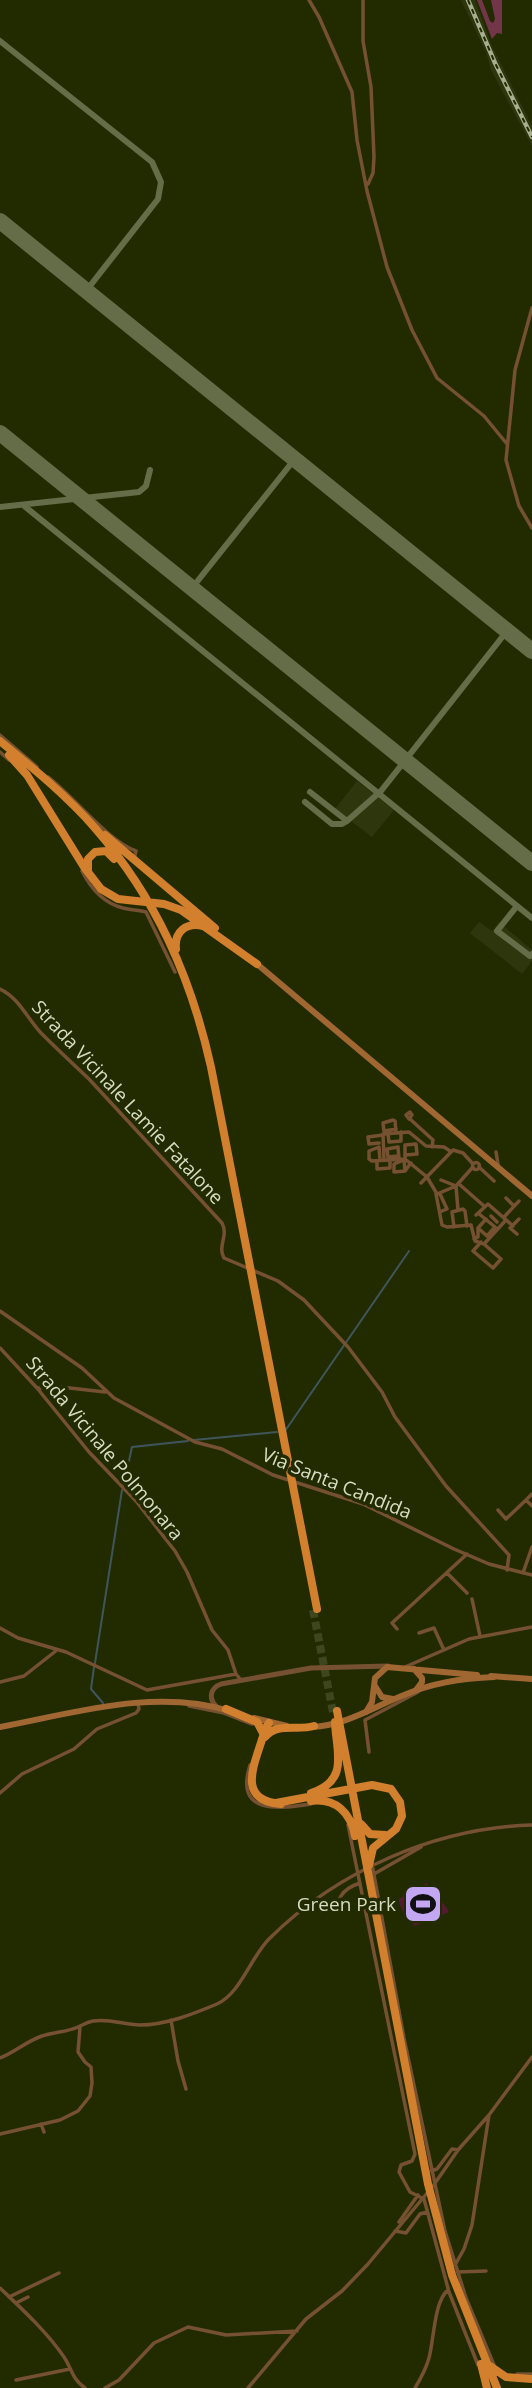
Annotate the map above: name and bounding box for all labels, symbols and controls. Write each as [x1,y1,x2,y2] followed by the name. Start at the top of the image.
[26,994,230,1210] street label: Strada Vicinale Lamie Fatalone
[20,1351,190,1545] street label: Strada Vicinale Polmonara
[258,1441,416,1525] street label: Via Santa Candida
[402,1883,444,1925] sports icon: Green Park
[297,1891,396,1917] place label: Green Park

